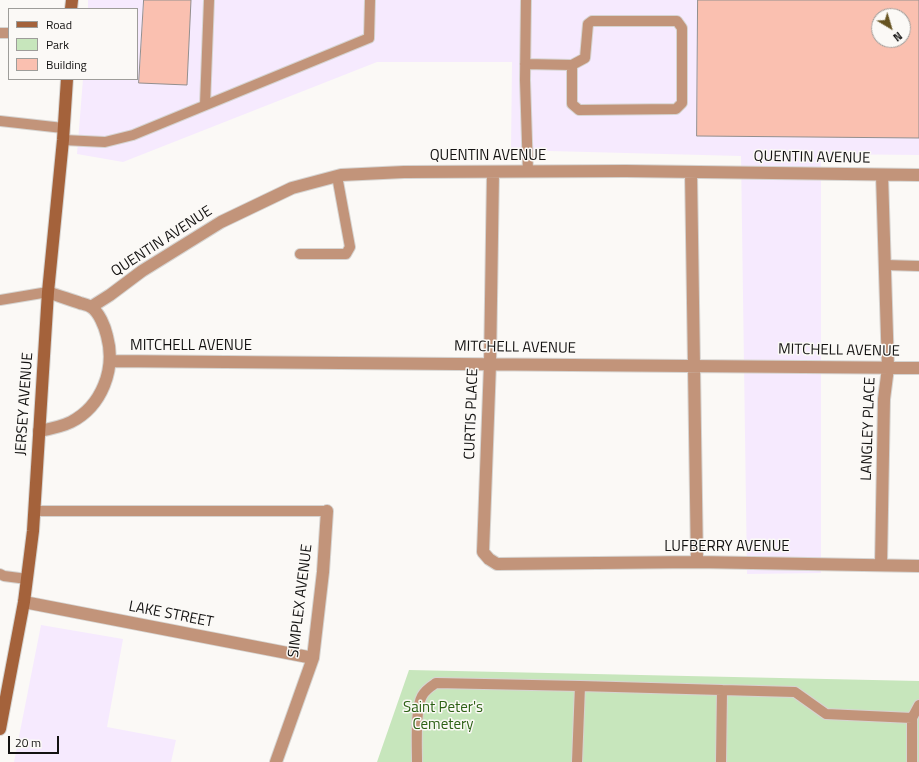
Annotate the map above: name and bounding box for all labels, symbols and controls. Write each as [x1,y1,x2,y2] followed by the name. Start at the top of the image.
[8,8,138,80] legend
[871,8,911,48] north arrow
[46,15,72,34] text: Road
[890,28,906,45] text: N
[46,35,69,54] text: Park
[46,55,87,74] text: Building
[430,147,546,165] street label: QUENTIN AVENUE
[754,148,870,168] street label: QUENTIN AVENUE
[108,203,216,281] street label: QUENTIN AVENUE
[130,337,252,355] street label: MITCHELL AVENUE
[454,338,576,358] street label: MITCHELL AVENUE
[778,341,900,361] street label: MITCHELL AVENUE
[12,352,38,456] street label: JERSEY AVENUE
[461,368,483,460] street label: CURTIS PLACE
[858,377,880,481] street label: LANGLEY PLACE
[664,538,790,556] street label: LUFBERRY AVENUE
[285,543,317,659] street label: SIMPLEX AVENUE
[127,598,215,632] street label: LAKE STREET
[403,699,483,734] park label: Saint Peter's Cemetery
[10,728,61,754] scale bar
[15,733,41,752] text: 20 m

